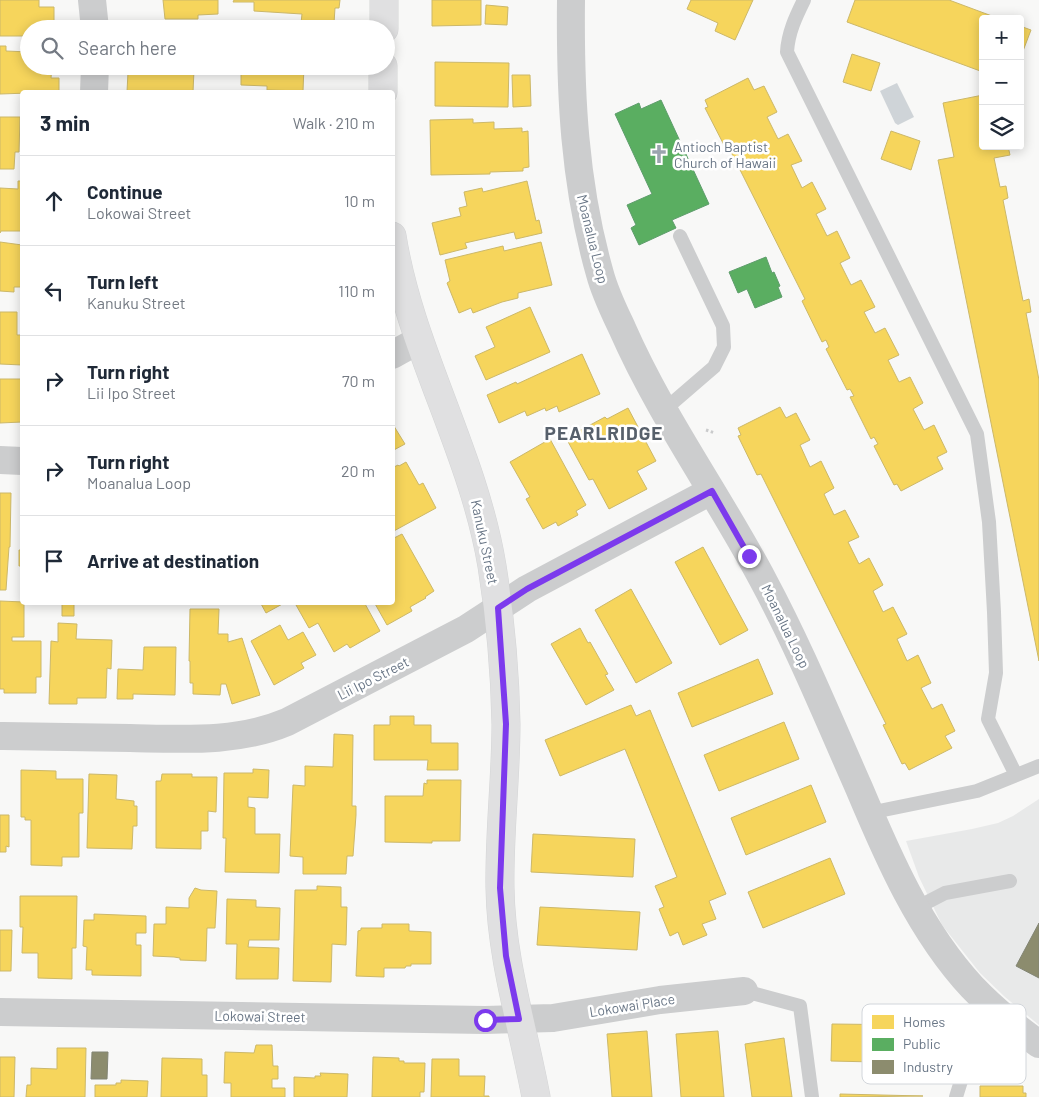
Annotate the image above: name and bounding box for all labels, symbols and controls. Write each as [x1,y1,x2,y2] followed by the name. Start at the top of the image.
[979,15,1024,150] map controls
[979,15,1024,60] button: +
[20,20,395,75] search box
[38,34,66,62] icon: search
[78,36,177,59] text: Search here
[979,60,1024,105] button: −
[979,105,1024,150] button: layers
[40,110,90,135] text: 3 min
[293,113,375,132] text: Walk · 210 m
[674,138,776,171] place label: Antioch Baptist Church of Hawaii
[648,143,670,165] church icon: Antioch Baptist Church of Hawaii
[87,180,163,203] text: Continue
[40,187,68,215] icon: ahead
[344,191,375,210] text: 10 m
[574,193,612,285] street label: Moanalua Loop
[87,203,191,222] text: Lokowai Street
[87,270,158,293] text: Turn left
[40,277,68,305] icon: left
[338,281,375,300] text: 110 m
[87,293,186,312] text: Kanuku Street
[87,360,169,383] text: Turn right
[40,367,68,395] icon: right
[342,371,375,390] text: 70 m
[87,383,176,402] text: Lii Ipo Street
[545,421,663,444] district label: PEARLRIDGE
[87,450,169,473] text: Turn right
[40,457,68,485] icon: right
[341,461,375,480] text: 20 m
[87,473,191,492] text: Moanalua Loop
[468,498,502,586] street label: Kanuku Street
[738,545,761,568] route end
[40,547,68,575] icon: arrive
[87,549,259,572] text: Arrive at destination
[758,581,814,671] street label: Moanalua Loop
[334,653,412,703] street label: Lii Ipo Street
[588,990,676,1020] street label: Lokowai Place
[862,1004,1026,1084] legend
[214,1007,306,1025] street label: Lokowai Street
[474,1009,497,1032] route start
[903,1013,946,1030] text: Homes
[903,1035,941,1052] text: Public
[903,1058,954,1075] text: Industry

